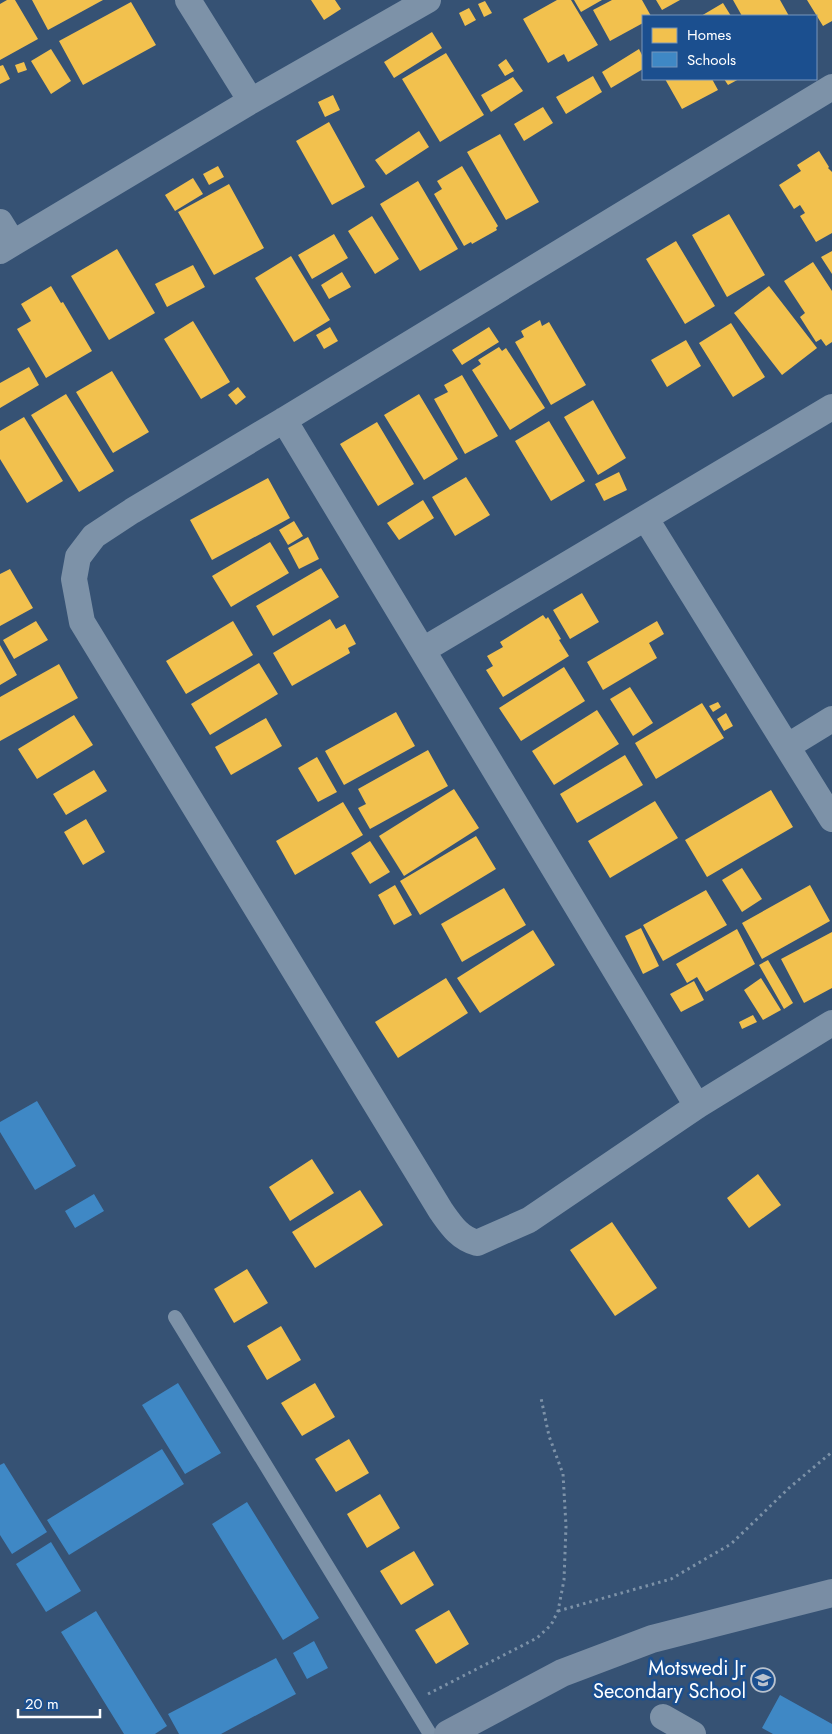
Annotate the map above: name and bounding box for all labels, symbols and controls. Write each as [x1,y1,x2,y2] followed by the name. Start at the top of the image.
[642,15,817,80] legend
[687,24,731,46] text: Homes
[687,49,736,71] text: Schools
[593,1654,746,1706] place label: Motswedi Jr Secondary School
[750,1667,776,1693] school or university icon: Motswedi Jr Secondary School
[18,1686,100,1718] scale bar
[25,1693,59,1715] text: 20 m

